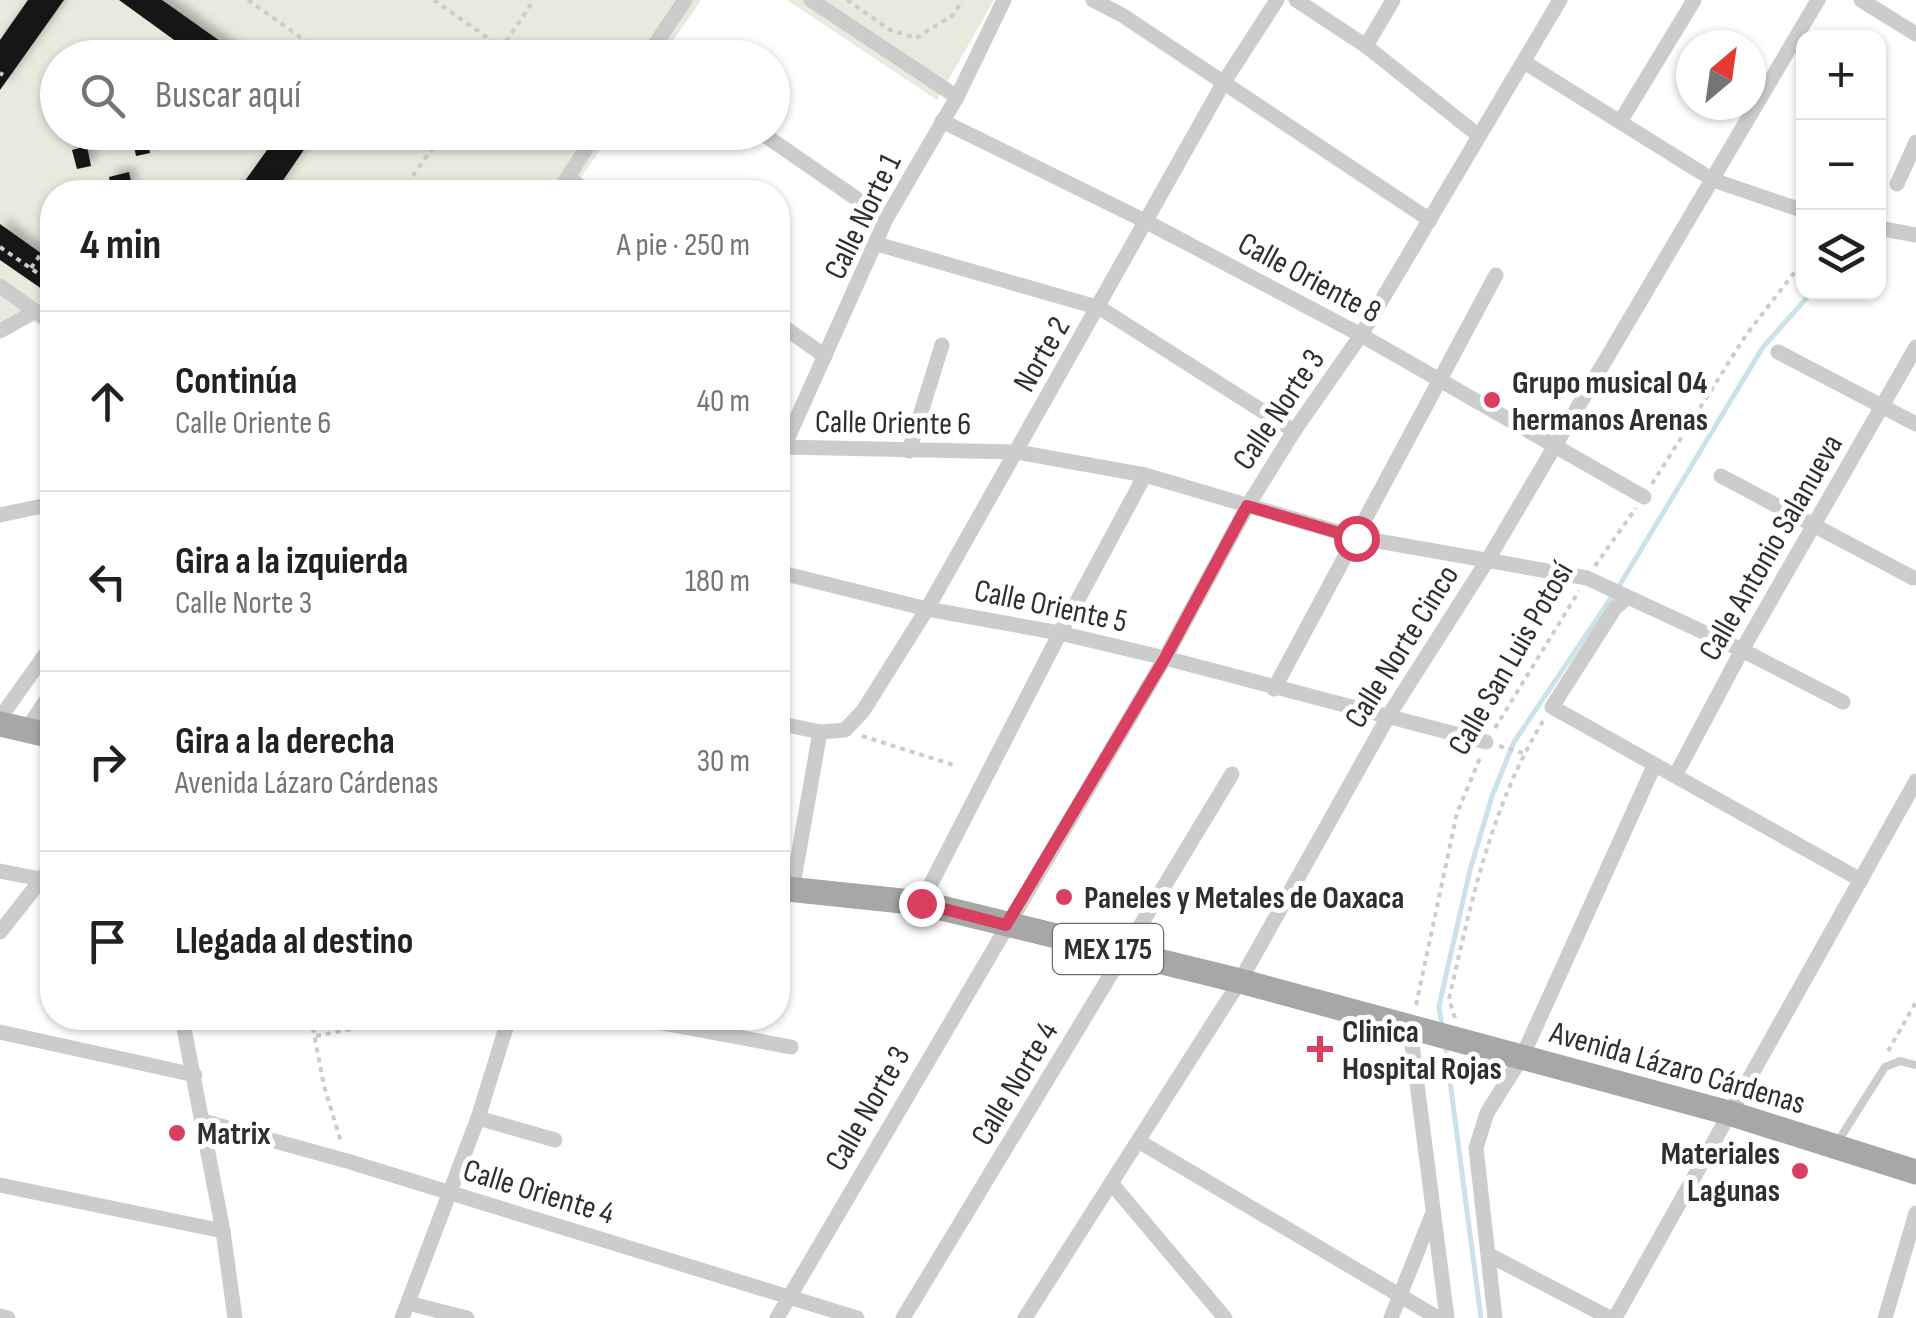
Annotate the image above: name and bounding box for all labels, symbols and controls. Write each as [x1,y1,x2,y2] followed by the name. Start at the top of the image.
[1676,30,1766,120] north arrow
[1796,30,1886,300] map controls
[1796,30,1886,120] button: +
[40,40,790,150] search box
[75,68,130,123] icon: search
[155,73,301,118] text: Buscar aquí
[1796,120,1886,210] button: −
[816,147,910,286] street label: Calle Norte 1
[1796,210,1886,300] button: layers
[80,220,161,271] text: 4 min
[1231,224,1387,332] street label: Calle Oriente 8
[617,226,750,265] text: A pie · 250 m
[1005,310,1079,399] street label: Norte 2
[1225,342,1334,478] street label: Calle Norte 3
[175,359,297,404] text: Continúa
[1512,364,1708,440] place label: Grupo musical 04 hermanos Arenas
[80,374,135,429] icon: ahead
[697,382,750,421] text: 40 m
[1481,389,1503,411] marker: Grupo musical 04 hermanos Arenas
[814,403,971,444] street label: Calle Oriente 6
[175,404,331,443] text: Calle Oriente 6
[1691,428,1852,668] street label: Calle Antonio Salanueva
[1334,516,1380,562] route start
[175,539,408,584] text: Gira a la izquierda
[80,554,135,609] icon: left
[1440,555,1582,762] street label: Calle San Luis Potosí
[1337,558,1468,736] street label: Calle Norte Cinco
[685,562,750,601] text: 180 m
[971,571,1131,642] street label: Calle Oriente 5
[175,584,312,623] text: Calle Norte 3
[175,719,395,764] text: Gira a la derecha
[80,734,135,789] icon: right
[697,742,750,781] text: 30 m
[175,764,438,803] text: Avenida Lázaro Cárdenas
[1084,879,1404,918] place label: Paneles y Metales de Oaxaca
[899,881,945,927] route end
[1053,886,1075,908] marker: Paneles y Metales de Oaxaca
[80,914,135,969] icon: arrive
[175,919,413,964] text: Llegada al destino
[1053,924,1163,974] road number: MEX 175
[1342,1013,1502,1089] place label: Clinica Hospital Rojas
[1545,1013,1810,1123] street label: Avenida Lázaro Cárdenas
[963,1015,1067,1153] street label: Calle Norte 4
[1307,1036,1333,1062] marker: Clinica Hospital Rojas
[817,1040,919,1178] street label: Calle Norte 3
[197,1115,271,1154] place label: Matrix
[166,1122,188,1144] marker: Matrix
[1661,1135,1780,1211] place label: Materiales Lagunas
[458,1151,619,1234] street label: Calle Oriente 4
[1789,1160,1811,1182] marker: Materiales Lagunas

